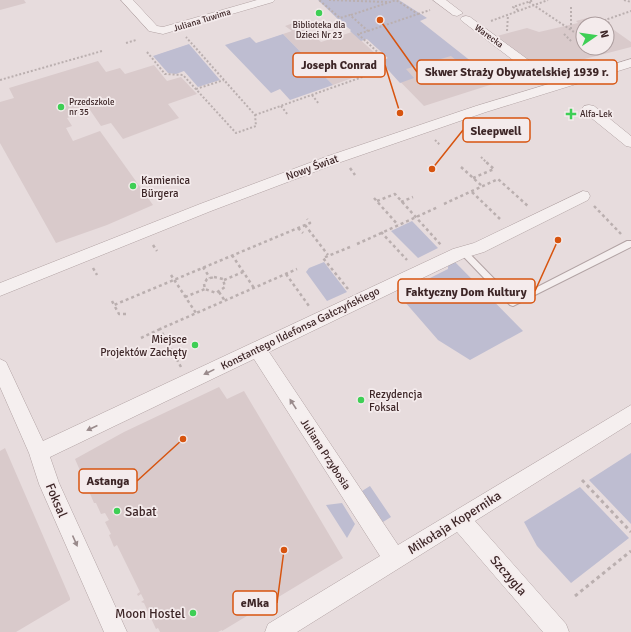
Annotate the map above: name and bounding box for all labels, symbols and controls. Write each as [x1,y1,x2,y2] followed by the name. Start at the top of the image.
[172,6,233,34] street label: Juliana Tuwima
[314,8,324,18] marker: Biblioteka dla Dzieci Nr 23
[575,16,615,56] north arrow
[293,20,346,41] place label: Biblioteka dla Dzieci Nr 23
[472,22,506,51] street label: Warecka
[597,29,611,39] text: N
[293,53,385,77] callout: Joseph Conrad
[301,58,378,73] text: Joseph Conrad
[417,60,617,84] callout: Skwer Straży Obywatelskiej 1939 r.
[425,65,609,80] text: Skwer Straży Obywatelskiej 1939 r.
[69,97,115,118] place label: Przedszkole nr 35
[56,102,66,112] marker: Przedszkole nr 35
[565,108,577,120] marker: Alfa-Lek
[580,109,613,120] place label: Alfa-Lek
[463,118,530,142] callout: Sleepwell
[470,124,522,139] text: Sleepwell
[284,151,340,183] street label: Nowy Świat
[141,174,191,200] place label: Kamienica Bürgera
[128,181,138,191] marker: Kamienica Bürgera
[398,279,535,303] callout: Faktyczny Dom Kultury
[219,284,382,373] street label: Konstantego Ildefonsa Gałczyńskiego
[405,285,527,300] text: Faktyczny Dom Kultury
[100,333,188,359] place label: Miejsce Projektów Zachęty
[190,340,200,350] marker: Miejsce Projektów Zachęty
[204,369,215,375] one-way arrow
[369,388,423,414] place label: Rezydencja Foksal
[356,395,366,405] marker: Rezydencja Foksal
[290,398,297,410] one-way arrow
[298,416,354,492] street label: Juliana Przybosia
[86,425,98,431] one-way arrow
[79,469,137,493] callout: Astanga
[87,474,129,489] text: Astanga
[42,481,71,520] street label: Foksal
[405,488,504,558] street label: Mikołaja Kopernika
[125,504,157,520] place label: Sabat
[112,506,122,516] marker: Sabat
[72,535,78,547] one-way arrow
[486,552,530,599] street label: Szczygla
[233,591,277,615] callout: eMka
[241,596,269,611] text: eMka
[115,606,185,622] place label: Moon Hostel
[188,608,198,618] marker: Moon Hostel

